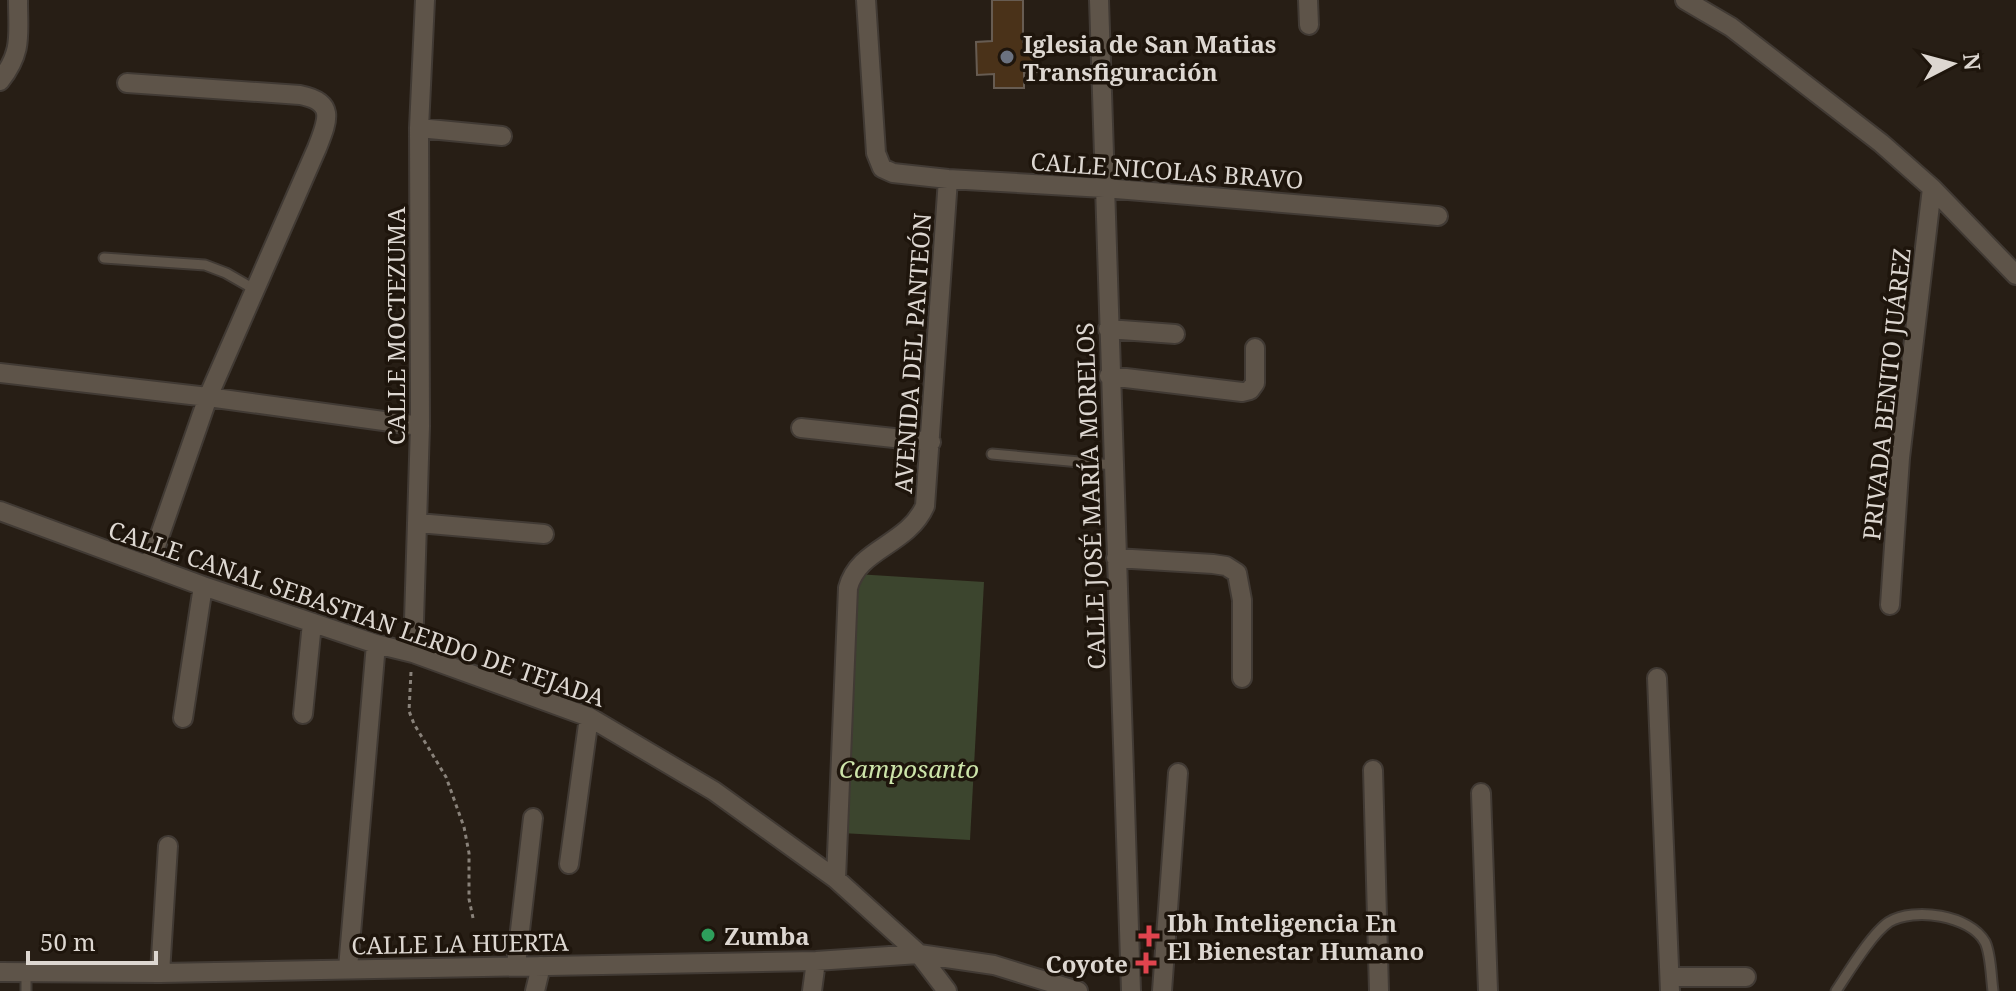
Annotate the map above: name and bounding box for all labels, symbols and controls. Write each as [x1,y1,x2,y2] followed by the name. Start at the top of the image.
[1912,24,1992,104] north arrow
[1023,27,1276,88] place label: Iglesia de San Matias Transfiguración
[998,48,1016,66] marker: Iglesia de San Matias Transfiguración
[1957,52,1989,72] text: N
[1029,144,1305,196] street label: CALLE NICOLAS BRAVO
[379,207,412,445] street label: CALLE MOCTEZUMA
[886,212,938,494] street label: AVENIDA DEL PANTEÓN
[1854,246,1918,542] street label: PRIVADA BENITO JUÁREZ
[1067,322,1113,670] street label: CALLE JOSÉ MARÍA MORELOS
[104,512,610,714] street label: CALLE CANAL SEBASTIAN LERDO DE TEJADA
[839,752,979,785] park label: Camposanto
[1167,906,1424,967] place label: Ibh Inteligencia En El Bienestar Humano
[28,915,156,965] scale bar
[724,919,810,952] place label: Zumba
[40,925,96,958] text: 50 m
[351,925,569,961] street label: CALLE LA HUERTA
[1138,925,1160,947] marker: Ibh Inteligencia En El Bienestar Humano
[699,926,717,944] marker: Zumba
[1046,947,1128,980] place label: Coyote
[1135,952,1157,974] marker: Coyote

